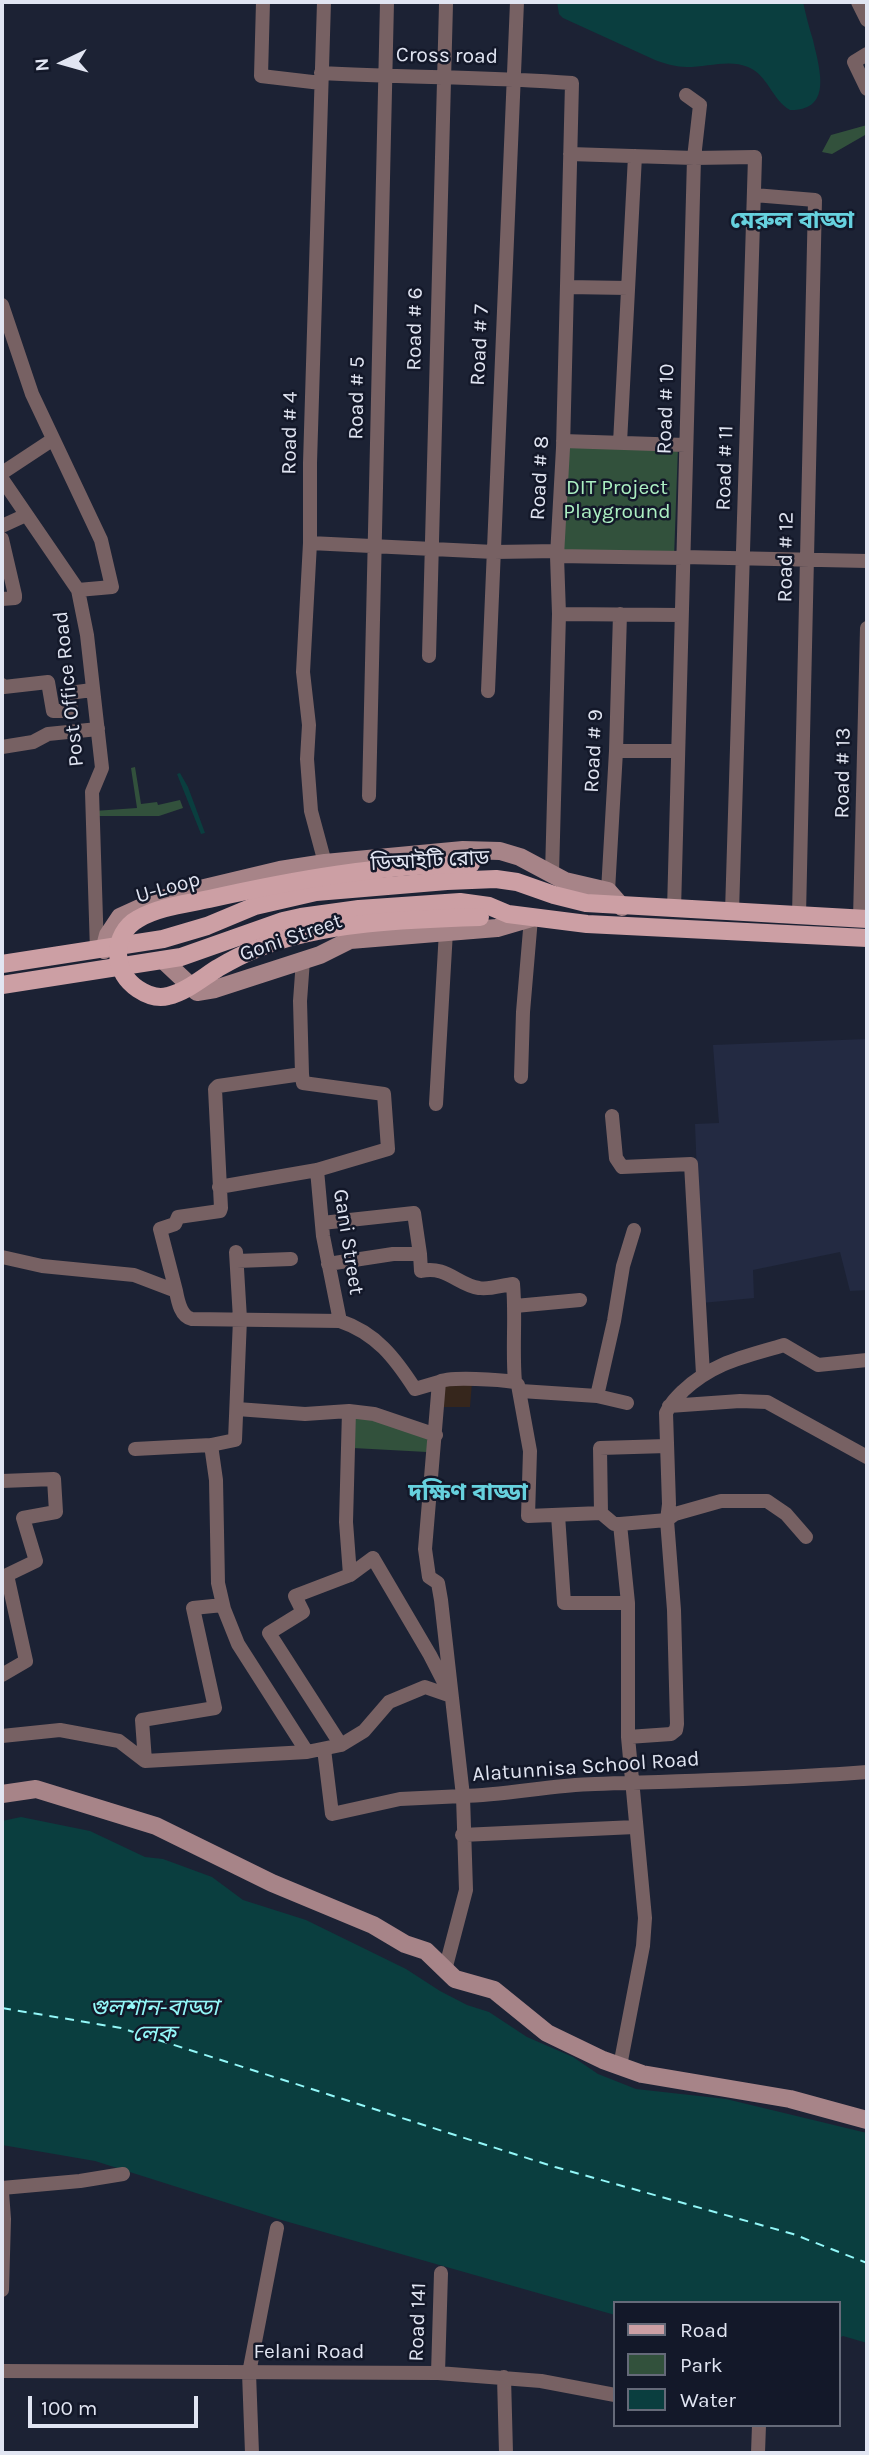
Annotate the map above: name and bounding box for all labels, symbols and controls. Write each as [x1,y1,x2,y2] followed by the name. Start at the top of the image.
[28,28,98,98] north arrow
[396,43,498,69] street label: Cross road
[31,57,54,73] text: N
[730,207,854,235] district label: মেরুল বাড্ডা
[402,287,428,371] street label: Road # 6
[465,304,495,386] street label: Road # 7
[344,356,370,440] street label: Road # 5
[652,363,680,455] street label: Road # 10
[277,391,303,475] street label: Road # 4
[711,425,739,511] street label: Road # 11
[525,435,555,521] street label: Road # 8
[563,475,671,525] park label: DIT Project Playground
[773,512,799,602] street label: Road # 12
[48,610,90,768] street label: Post Office Road
[579,709,609,793] street label: Road # 9
[830,727,856,819] street label: Road # 13
[370,845,490,877] street label: ডিআইটি রোড
[133,867,203,909] street label: U-Loop
[237,909,345,967] street label: Goni Street
[327,1187,369,1297] street label: Gani Street
[408,1479,528,1507] district label: দক্ষিণ বাড্ডা
[472,1746,700,1788] street label: Alatunnisa School Road
[90,1994,218,2048] water label: গুলশান-বাড্ডা লেক
[404,2282,432,2362] street label: Road 141
[614,2301,841,2427] legend
[680,2318,728,2342] text: Road
[254,2339,364,2365] street label: Felani Road
[680,2353,723,2377] text: Park
[32,2382,201,2426] scale bar
[680,2388,736,2412] text: Water
[41,2396,98,2420] text: 100 m

